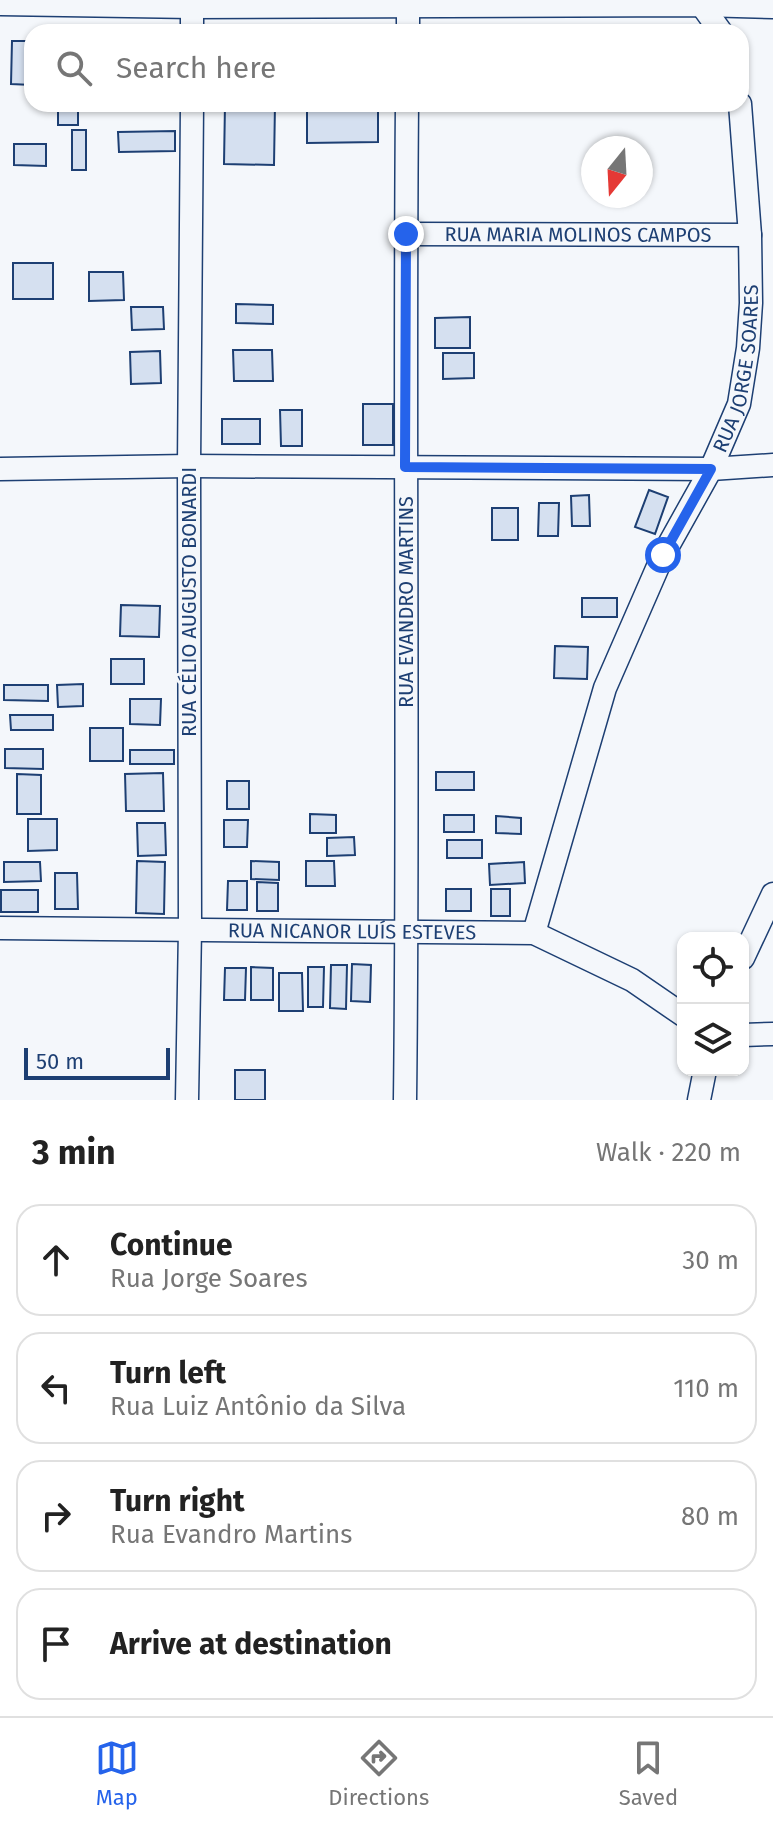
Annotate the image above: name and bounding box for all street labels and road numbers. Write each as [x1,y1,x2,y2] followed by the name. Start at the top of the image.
[444,222,712,247] street label: RUA MARIA MOLINOS CAMPOS
[708,284,763,456] street label: RUA JORGE SOARES
[177,467,201,737] street label: RUA CÉLIO AUGUSTO BONARDI
[394,496,418,708] street label: RUA EVANDRO MARTINS
[228,918,476,944] street label: RUA NICANOR LUÍS ESTEVES

